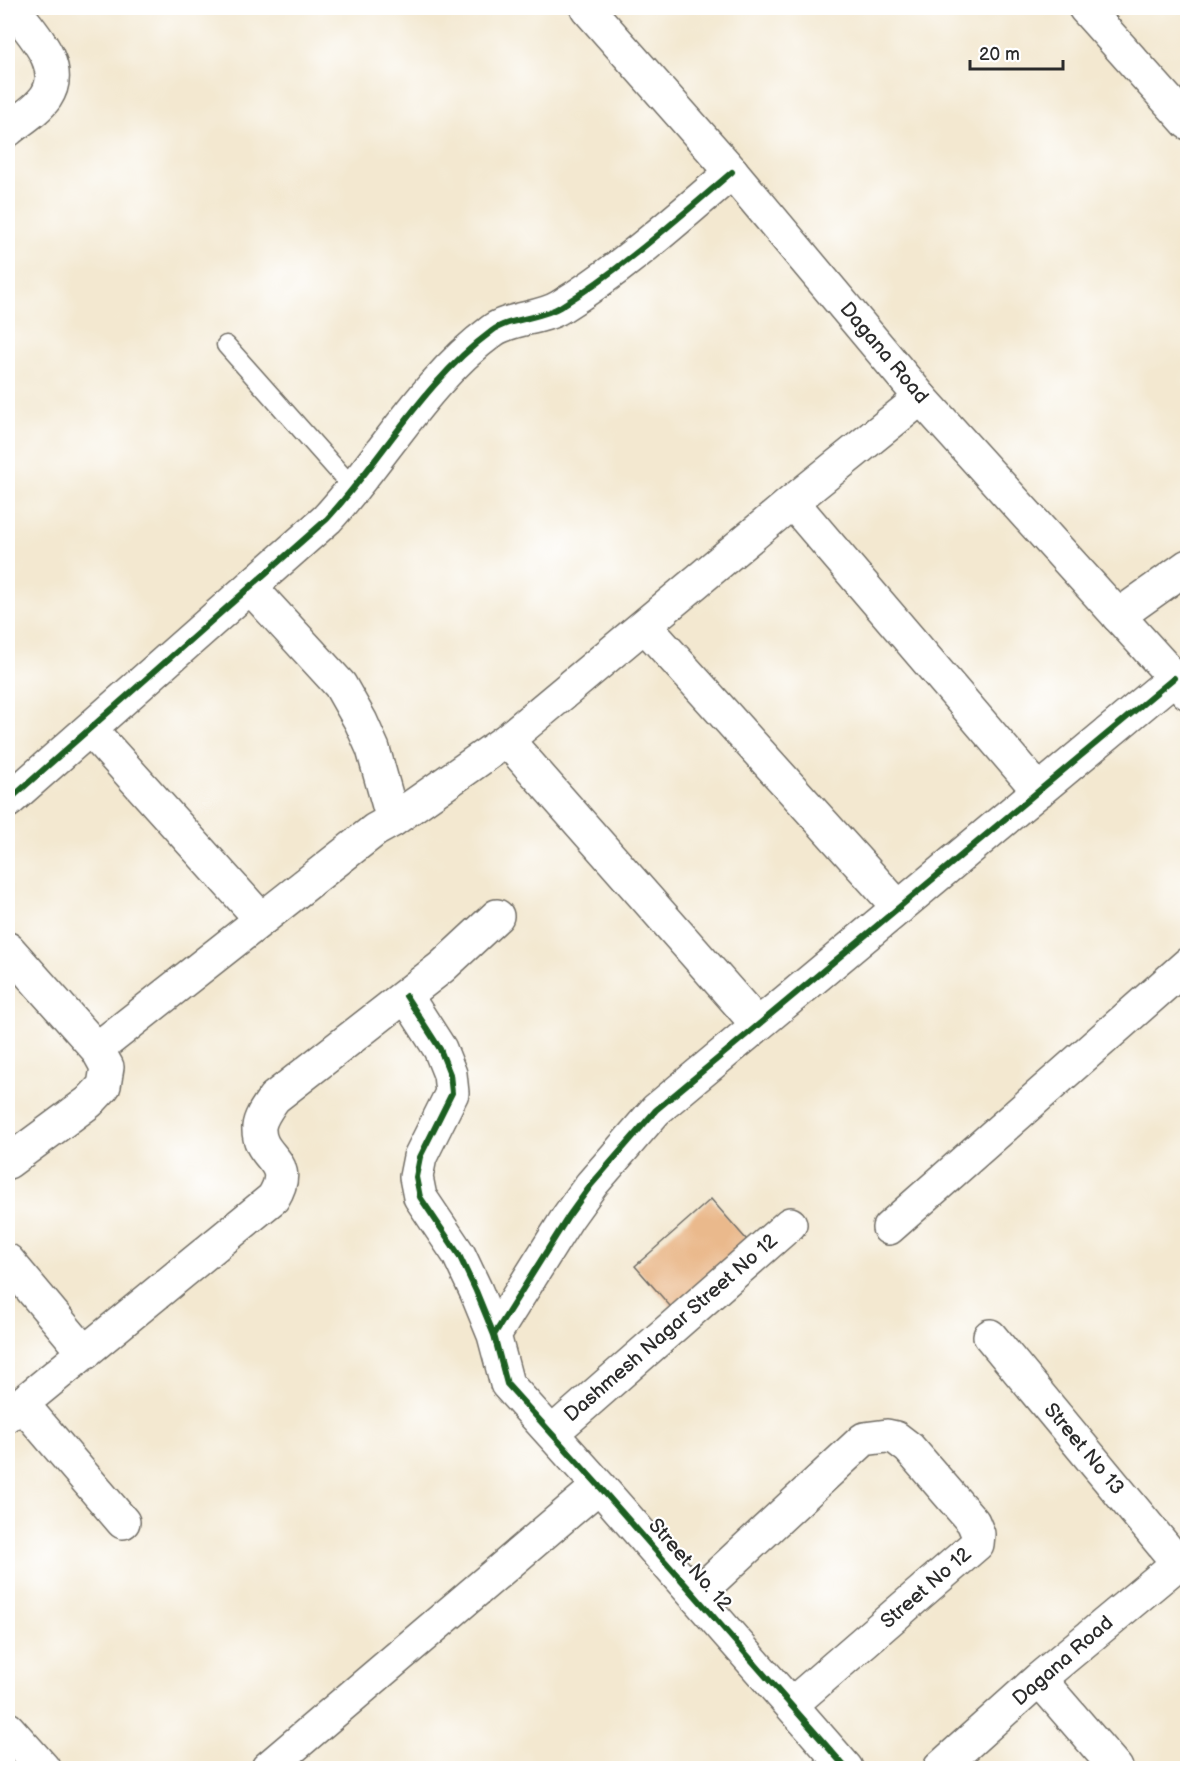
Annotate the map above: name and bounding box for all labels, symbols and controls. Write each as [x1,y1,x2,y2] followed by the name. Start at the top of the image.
[970,33,1063,71] scale bar
[979,44,1020,65] text: 20 m
[835,297,933,409] street label: Dagana Road
[560,1229,783,1427] street label: Dashmesh Nagar Street No 12
[1039,1398,1129,1500] street label: Street No 13
[643,1514,737,1616] street label: Street No. 12
[876,1542,976,1634] street label: Street No 12
[1008,1611,1118,1711] street label: Dagana Road

